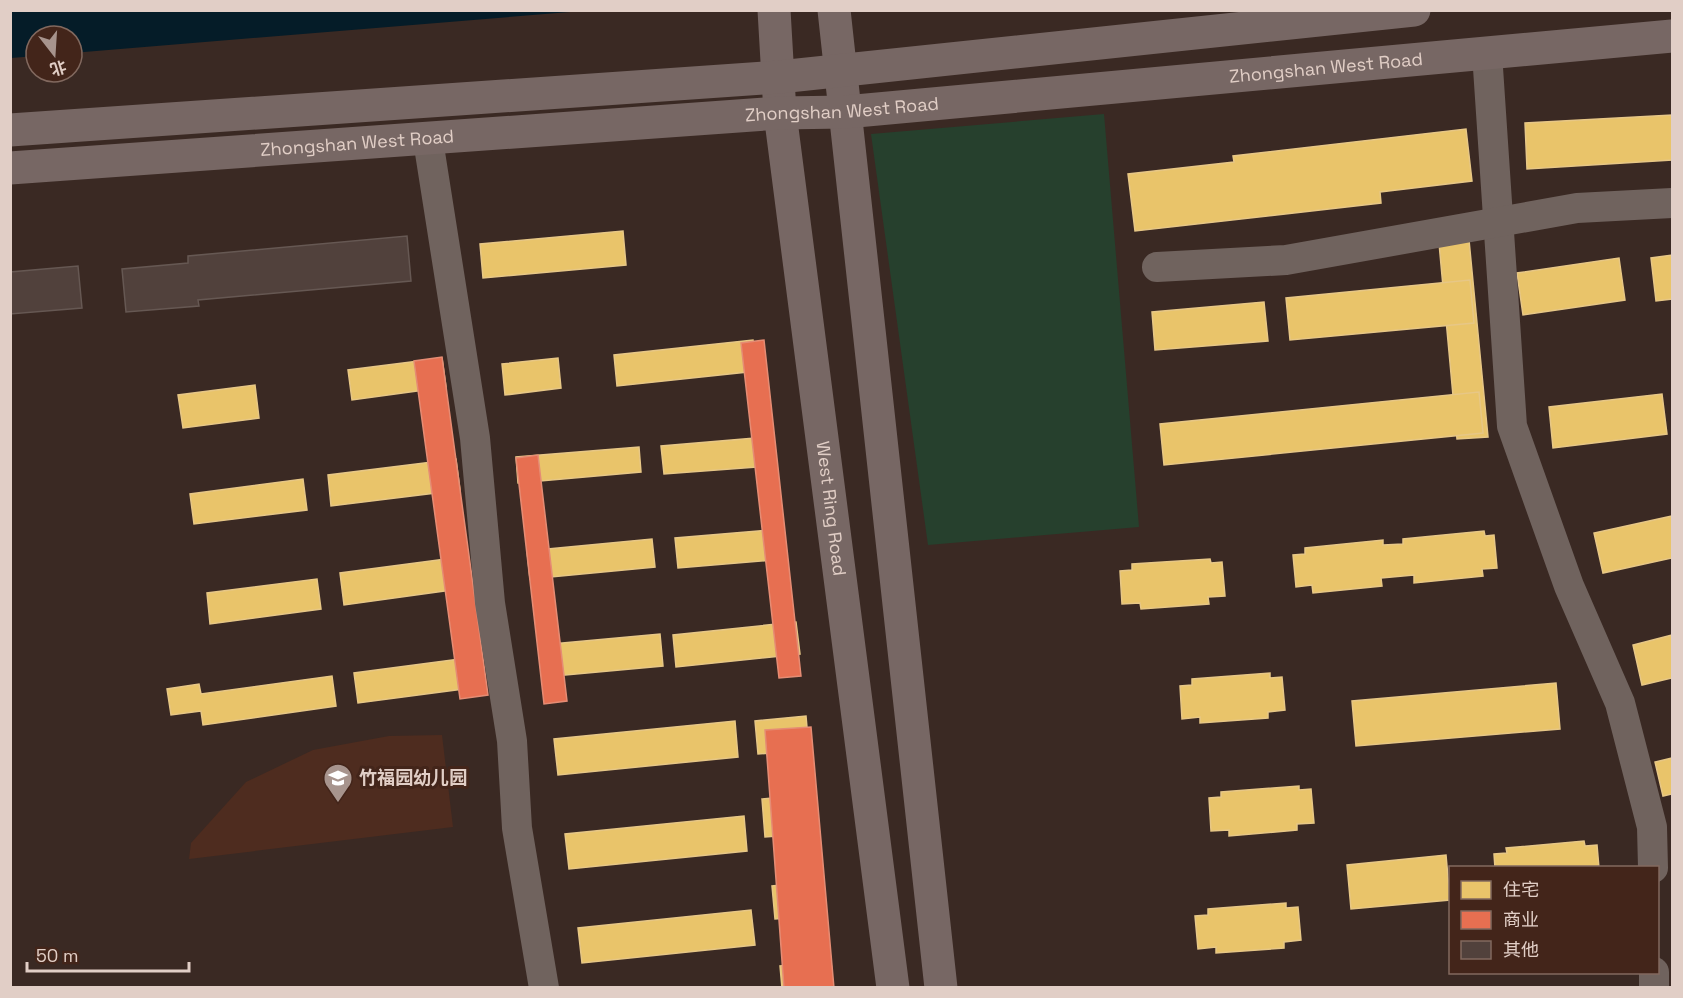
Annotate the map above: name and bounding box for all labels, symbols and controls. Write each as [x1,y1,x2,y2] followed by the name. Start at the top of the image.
[24,24,84,84] north arrow
[1228,47,1424,88] street label: Zhongshan West Road
[48,55,69,80] text: 北
[744,91,940,126] street label: Zhongshan West Road
[259,124,455,161] street label: Zhongshan West Road
[811,440,852,577] street label: West Ring Road
[322,762,354,804] school or university icon: 竹福园幼儿园
[359,766,467,789] place label: 竹福园幼儿园
[1449,866,1659,974] legend
[1503,878,1539,901] text: 住宅
[1503,908,1539,931] text: 商业
[27,935,189,973] scale bar
[1503,938,1539,961] text: 其他
[36,944,78,967] text: 50 m

